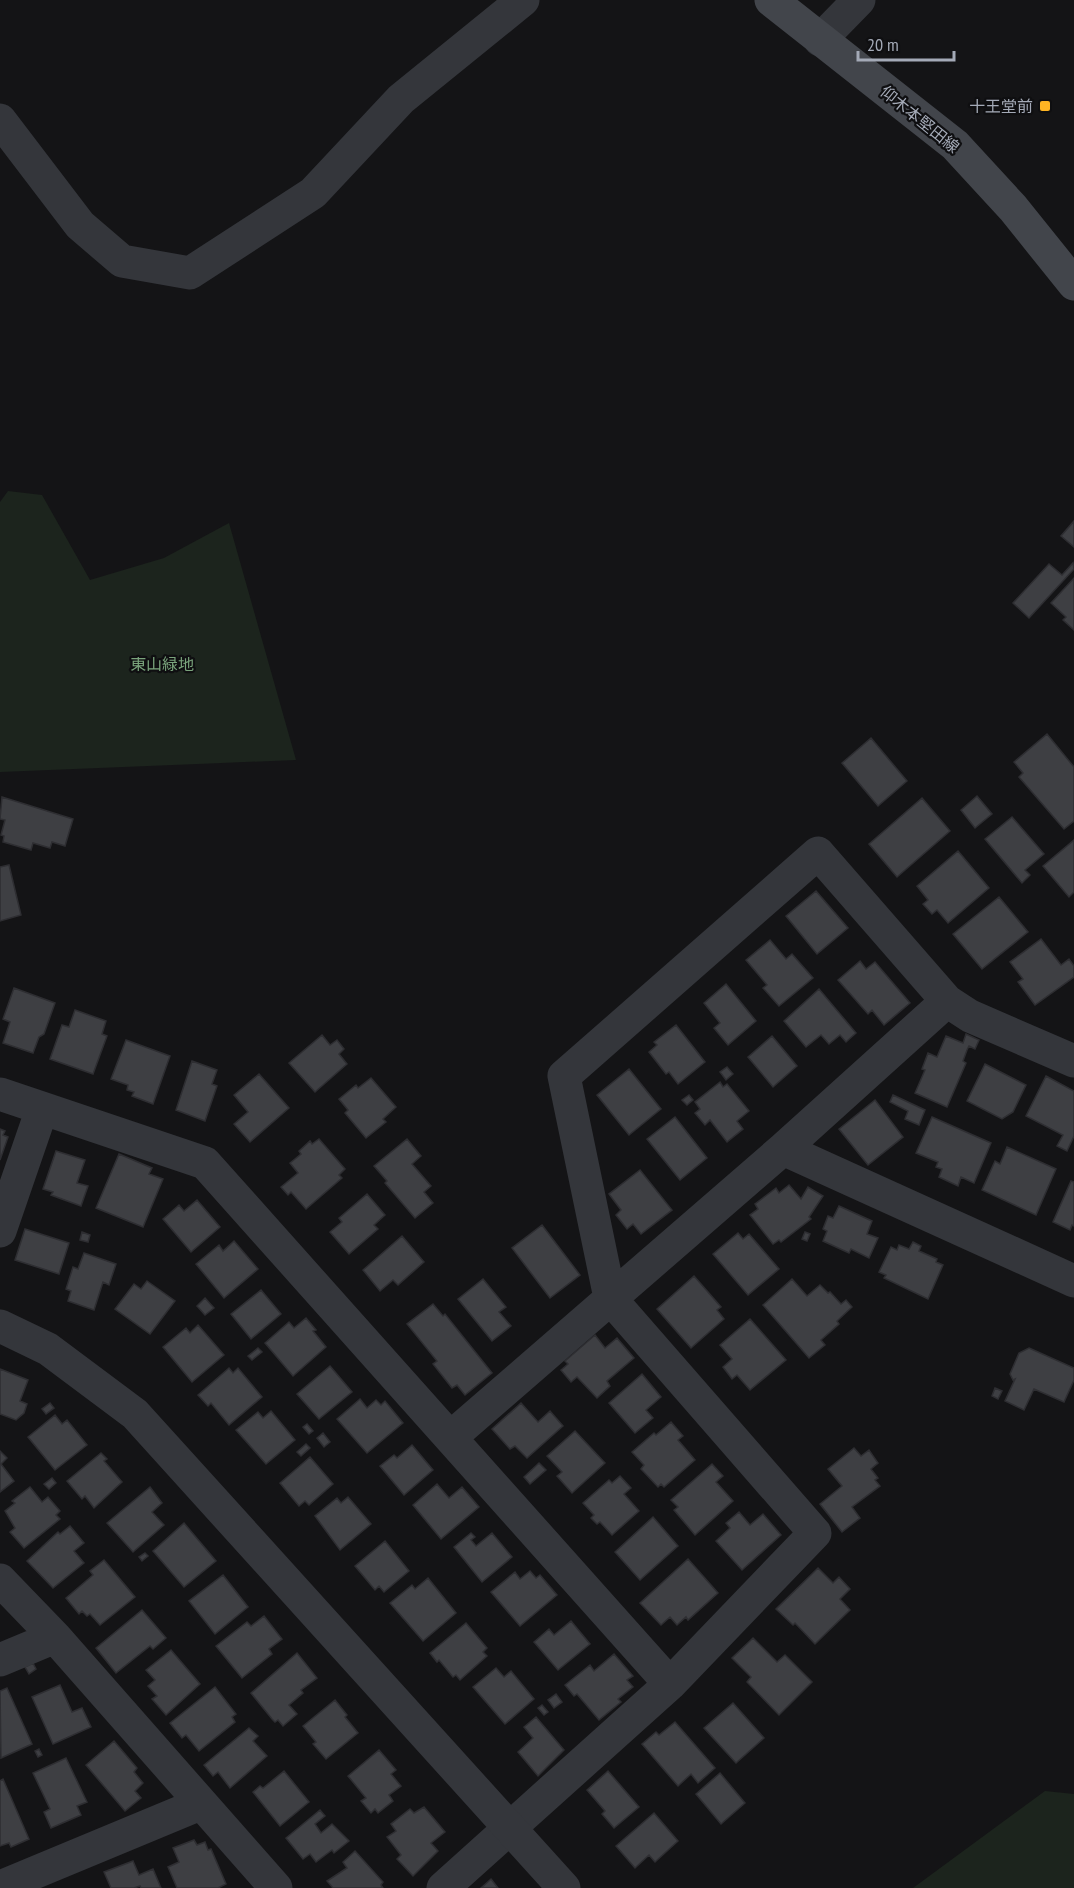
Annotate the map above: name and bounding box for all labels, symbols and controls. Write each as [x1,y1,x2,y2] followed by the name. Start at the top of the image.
[858,24,954,62] scale bar
[867,33,899,56] text: 20 m
[876,81,964,157] street label: 仰木本堅田線
[969,96,1033,116] place label: 十王堂前
[1038,99,1052,113] marker: 十王堂前
[130,654,194,674] park label: 東山緑地

